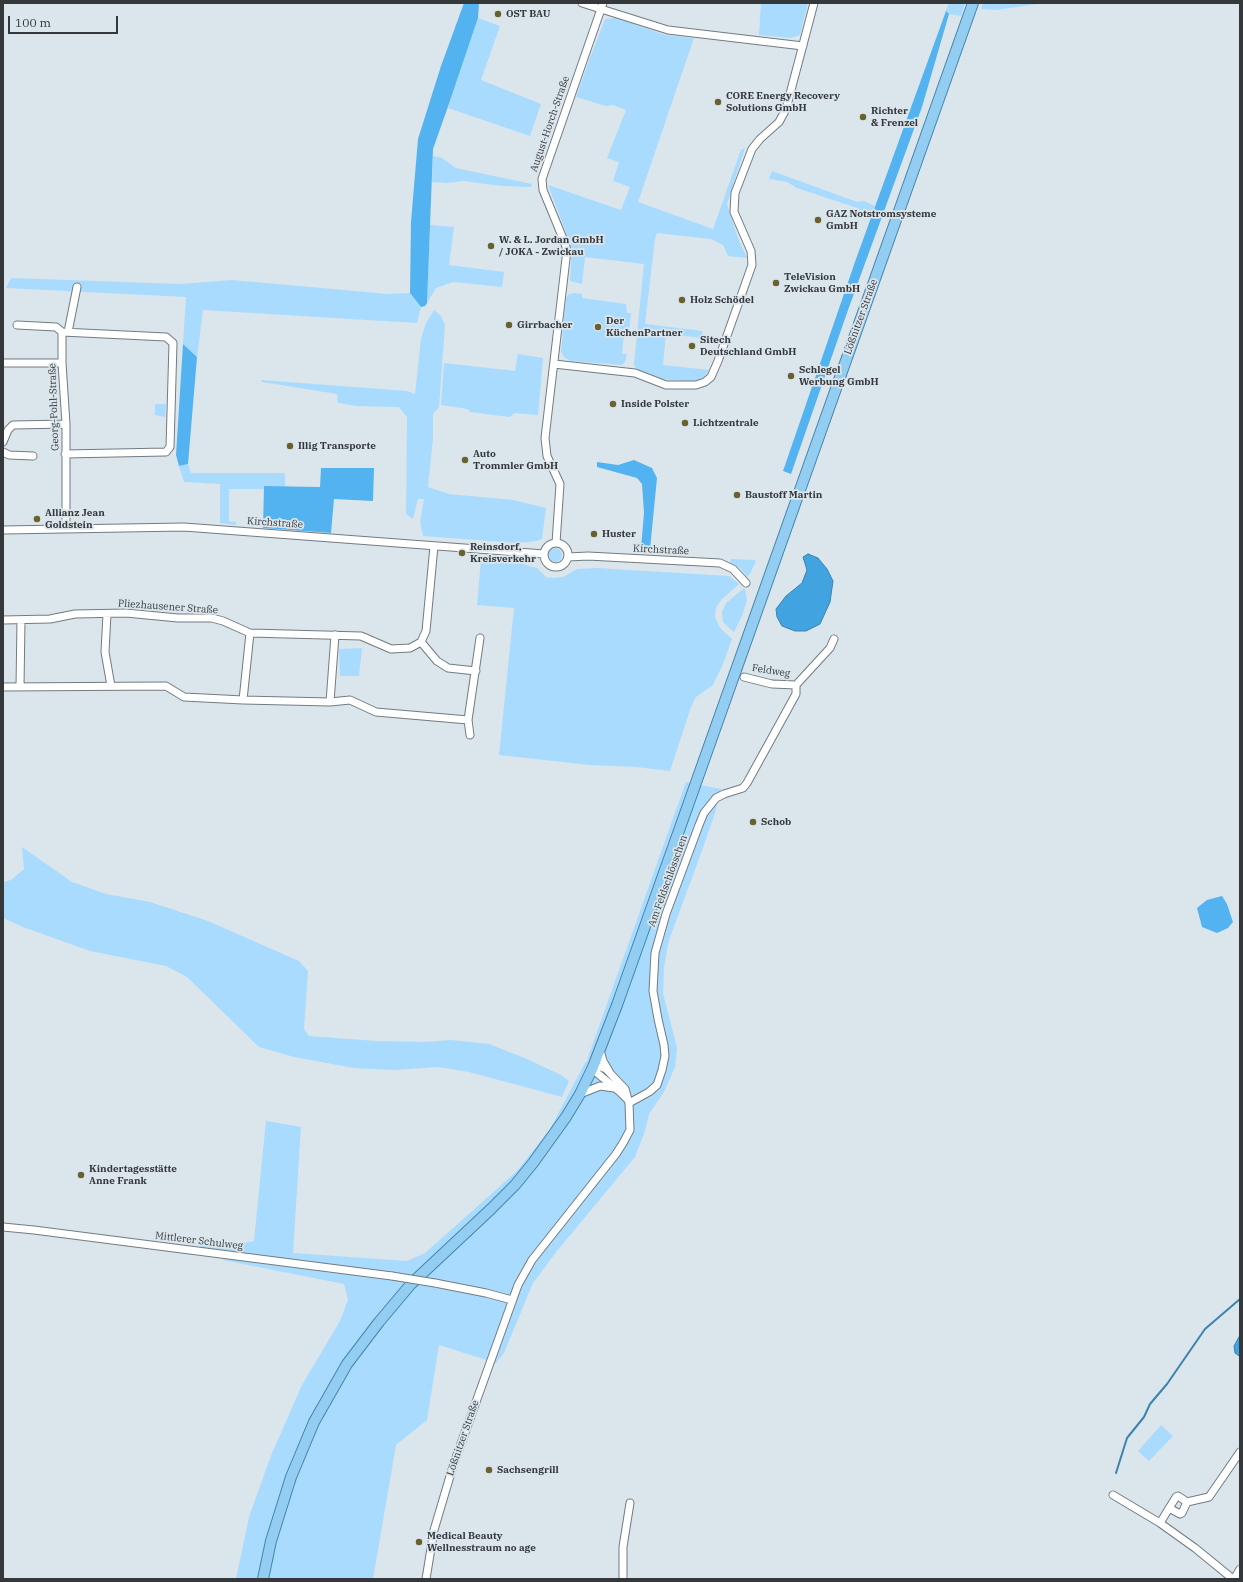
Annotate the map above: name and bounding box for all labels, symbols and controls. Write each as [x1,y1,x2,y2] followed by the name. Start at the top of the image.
[10,8,120,34] scale bar
[506,8,550,20] place label: OST BAU
[493,9,503,19] marker: OST BAU
[15,15,51,30] text: 100 m
[528,74,572,174] street label: August-Horch-Straße
[726,90,840,114] place label: CORE Energy Recovery Solutions GmbH
[713,97,723,107] marker: CORE Energy Recovery Solutions GmbH
[871,105,918,128] place label: Richter & Frenzel
[858,112,868,122] marker: Richter & Frenzel
[826,208,936,232] place label: GAZ Notstromsysteme GmbH
[813,215,823,225] marker: GAZ Notstromsysteme GmbH
[499,234,604,258] place label: W. & L. Jordan GmbH / JOKA - Zwickau
[486,241,496,251] marker: W. & L. Jordan GmbH / JOKA - Zwickau
[784,271,860,294] place label: TeleVision Zwickau GmbH
[771,278,781,288] marker: TeleVision Zwickau GmbH
[842,278,880,356] street label: Lößnitzer Straße
[690,294,754,306] place label: Holz Schödel
[677,295,687,305] marker: Holz Schödel
[606,315,682,338] place label: Der KüchenPartner
[517,319,572,331] place label: Girrbacher
[504,320,514,330] marker: Girrbacher
[593,322,603,332] marker: Der KüchenPartner
[700,334,796,358] place label: Sitech Deutschland GmbH
[687,341,697,351] marker: Sitech Deutschland GmbH
[46,363,62,451] street label: Georg-Pohl-Straße
[799,364,879,388] place label: Schlegel Werbung GmbH
[786,371,796,381] marker: Schlegel Werbung GmbH
[621,398,689,410] place label: Inside Polster
[608,399,618,409] marker: Inside Polster
[693,417,759,429] place label: Lichtzentrale
[680,418,690,428] marker: Lichtzentrale
[298,440,376,452] place label: Illig Transporte
[285,441,295,451] marker: Illig Transporte
[473,448,558,472] place label: Auto Trommler GmbH
[460,455,470,465] marker: Auto Trommler GmbH
[745,489,822,501] place label: Baustoff Martin
[732,490,742,500] marker: Baustoff Martin
[45,507,105,530] place label: Allianz Jean Goldstein
[32,514,42,524] marker: Allianz Jean Goldstein
[247,515,303,531] street label: Kirchstraße
[602,528,636,540] place label: Huster
[589,529,599,539] marker: Huster
[470,541,536,564] place label: Reinsdorf, Kreisverkehr
[633,543,689,557] street label: Kirchstraße
[457,548,467,558] marker: Reinsdorf, Kreisverkehr
[117,598,219,616] street label: Pliezhausener Straße
[751,662,791,680] street label: Feldweg
[761,816,791,828] place label: Schob
[748,817,758,827] marker: Schob
[646,833,690,929] street label: Am Feldschlösschen
[89,1163,177,1186] place label: Kindertagesstätte Anne Frank
[76,1170,86,1180] marker: Kindertagesstätte Anne Frank
[154,1230,244,1252] street label: Mittlerer Schulweg
[444,1399,482,1477] street label: Lößnitzer Straße
[497,1464,559,1476] place label: Sachsengrill
[484,1465,494,1475] marker: Sachsengrill
[427,1530,536,1554] place label: Medical Beauty Wellnesstraum no age
[414,1537,424,1547] marker: Medical Beauty Wellnesstraum no age

